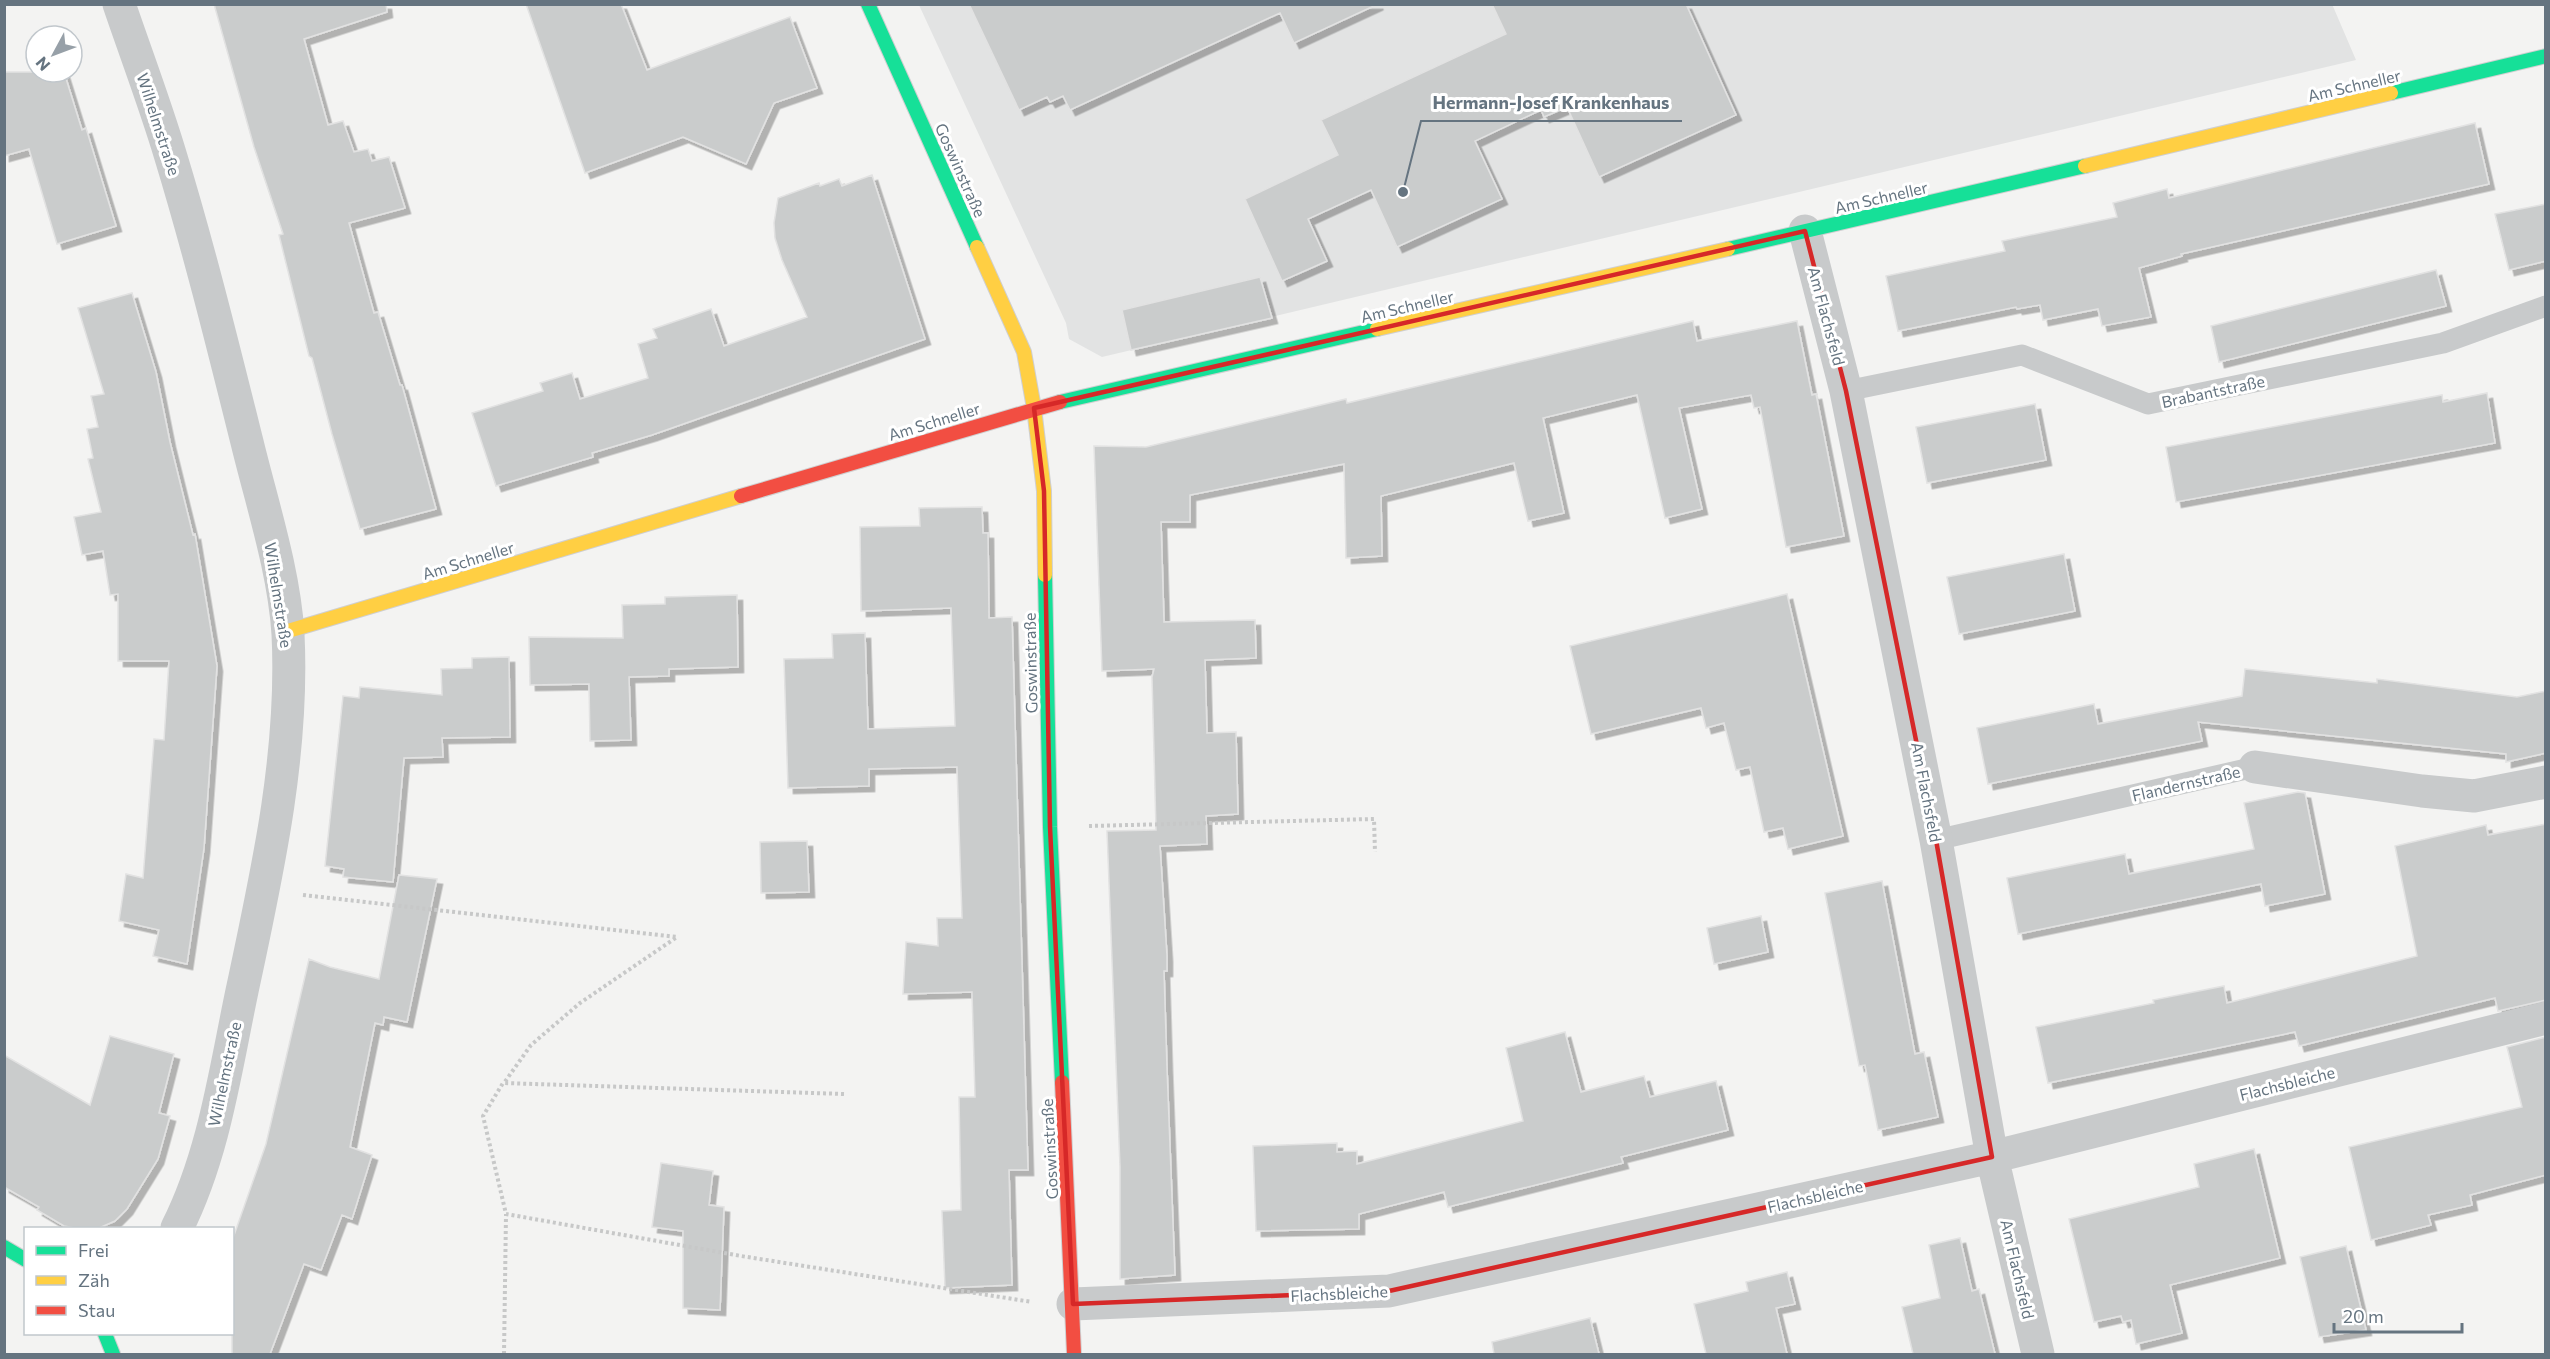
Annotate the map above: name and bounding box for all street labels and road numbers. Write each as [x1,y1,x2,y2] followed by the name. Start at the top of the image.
[2306,65,2403,105] street label: Am Schneller
[133,70,185,178] street label: Wilhelmstraße
[932,120,990,220] street label: Goswinstraße
[1833,177,1930,217] street label: Am Schneller
[1805,264,1849,368] street label: Am Flachsfeld
[1359,286,1456,326] street label: Am Schneller
[2160,371,2266,411] street label: Brabantstraße
[886,398,983,444] street label: Am Schneller
[420,537,517,583] street label: Am Schneller
[261,541,297,649] street label: Wilhelmstraße
[1020,612,1040,714] street label: Goswinstraße
[1908,740,1946,844] street label: Am Flachsfeld
[2130,761,2242,805] street label: Flandernstraße
[204,1020,244,1128] street label: Wilhelmstraße
[2237,1062,2337,1104] street label: Flachsbleiche
[1037,1098,1061,1200] street label: Goswinstraße
[1765,1176,1865,1216] street label: Flachsbleiche
[1997,1217,2039,1321] street label: Am Flachsfeld
[1290,1281,1388,1305] street label: Flachsbleiche

